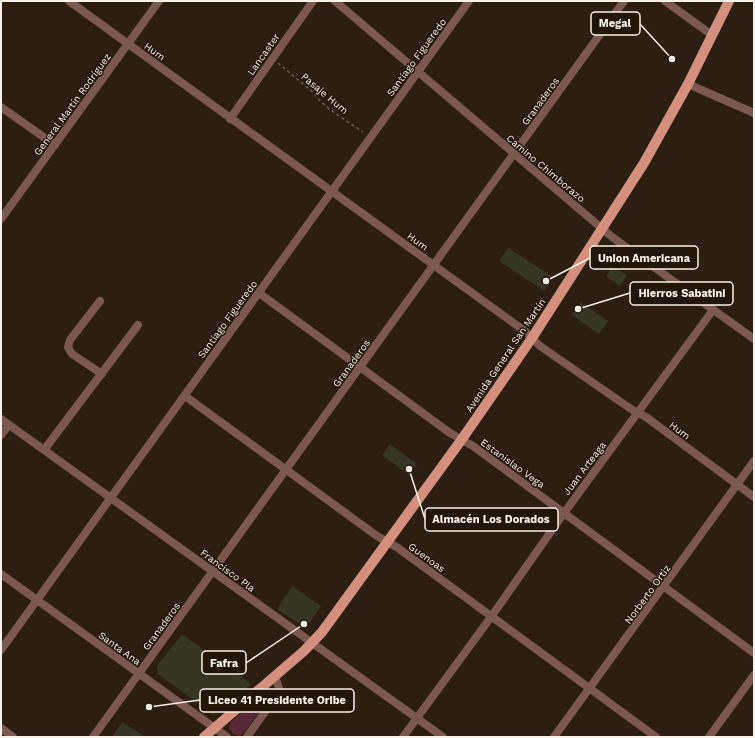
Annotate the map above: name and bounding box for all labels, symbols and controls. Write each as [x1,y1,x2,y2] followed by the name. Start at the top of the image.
[591,12,640,35] callout: Megal
[385,16,448,98] street label: Santiago Figueredo
[599,17,632,30] text: Megal
[245,31,282,77] street label: Lancaster
[142,40,167,63] street label: Hum
[32,51,113,157] street label: General Martín Rodríguez
[299,71,350,116] street label: Pasaje Hum
[520,75,561,127] street label: Granaderos
[504,132,587,204] street label: Camino Chimborazo
[405,230,430,253] street label: Hum
[590,246,698,269] callout: Union Americana
[598,252,691,265] text: Union Americana
[196,278,259,360] street label: Santiago Figueredo
[630,282,733,305] callout: Hierros Sabatini
[638,287,726,300] text: Hierros Sabatini
[463,296,548,414] street label: Avenida General San Martín
[331,337,372,389] street label: Granaderos
[667,419,692,442] street label: Hum
[479,437,547,490] street label: Estanislao Vega
[561,439,608,497] street label: Juan Arteaga
[425,508,558,531] callout: Almacén Los Dorados
[432,513,550,526] text: Almacén Los Dorados
[406,541,447,574] street label: Guenoas
[198,547,257,594] street label: Francisco Pla
[622,563,672,626] street label: Norberto Ortiz
[141,600,182,652] street label: Granaderos
[97,630,143,668] street label: Santa Ana
[202,651,246,674] callout: Fafra
[210,657,239,670] text: Fafra
[200,689,354,712] callout: Liceo 41 Presidente Oribe
[208,694,346,707] text: Liceo 41 Presidente Oribe

